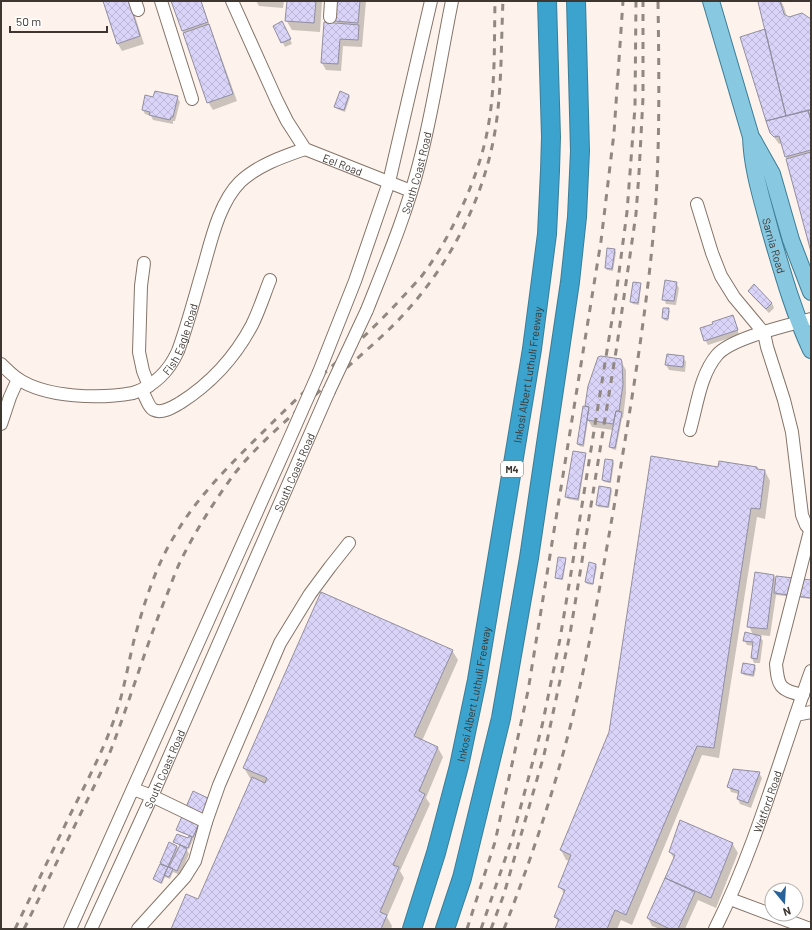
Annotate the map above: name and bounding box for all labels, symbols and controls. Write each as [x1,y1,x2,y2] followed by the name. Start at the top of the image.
[10,8,107,34] scale bar
[16,14,41,28] text: 50 m
[398,130,433,215] street label: South Coast Road
[321,150,365,178] street label: Eel Road
[761,216,789,275] street label: Sarnia Road
[159,302,199,377] street label: Fish Eagle Road
[510,306,544,444] street label: Inkosi Albert Luthuli Freeway
[271,431,317,513] street label: South Coast Road
[501,461,523,477] road number: M4
[454,625,492,763] street label: Inkosi Albert Luthuli Freeway
[141,727,187,810] street label: South Coast Road
[750,769,783,834] street label: Watford Road
[764,882,804,922] north arrow
[782,905,793,919] text: N

